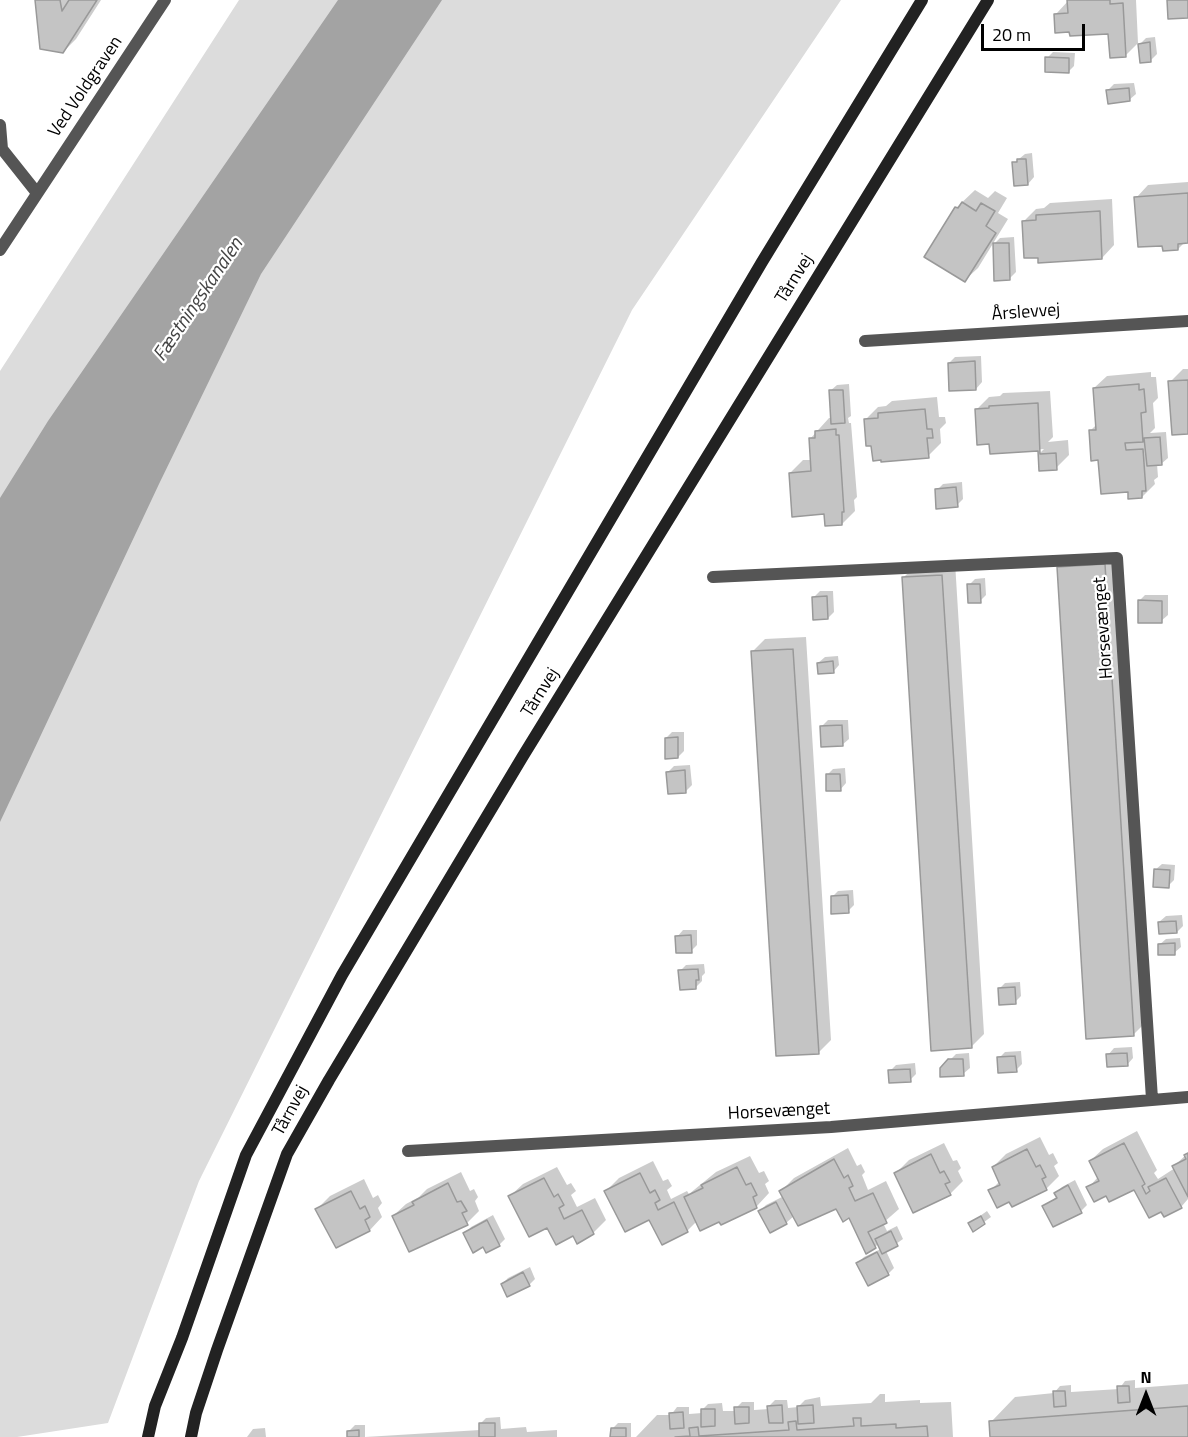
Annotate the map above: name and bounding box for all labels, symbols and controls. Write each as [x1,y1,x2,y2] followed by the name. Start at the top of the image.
[984,12,1088,50] scale bar
[992,21,1031,48] text: 20 m
[44,32,128,142] street label: Ved Voldgraven
[149,234,249,366] water label: Fæstningskanalen
[771,250,819,308] street label: Tårnvej
[991,300,1061,326] street label: Årslevvej
[1090,576,1118,680] street label: Horsevænget
[517,664,565,722] street label: Tårnvej
[268,1082,314,1140] street label: Tårnvej
[727,1099,831,1125] street label: Horsevænget
[1116,1365,1176,1425] north arrow
[1140,1365,1152,1389] text: N

